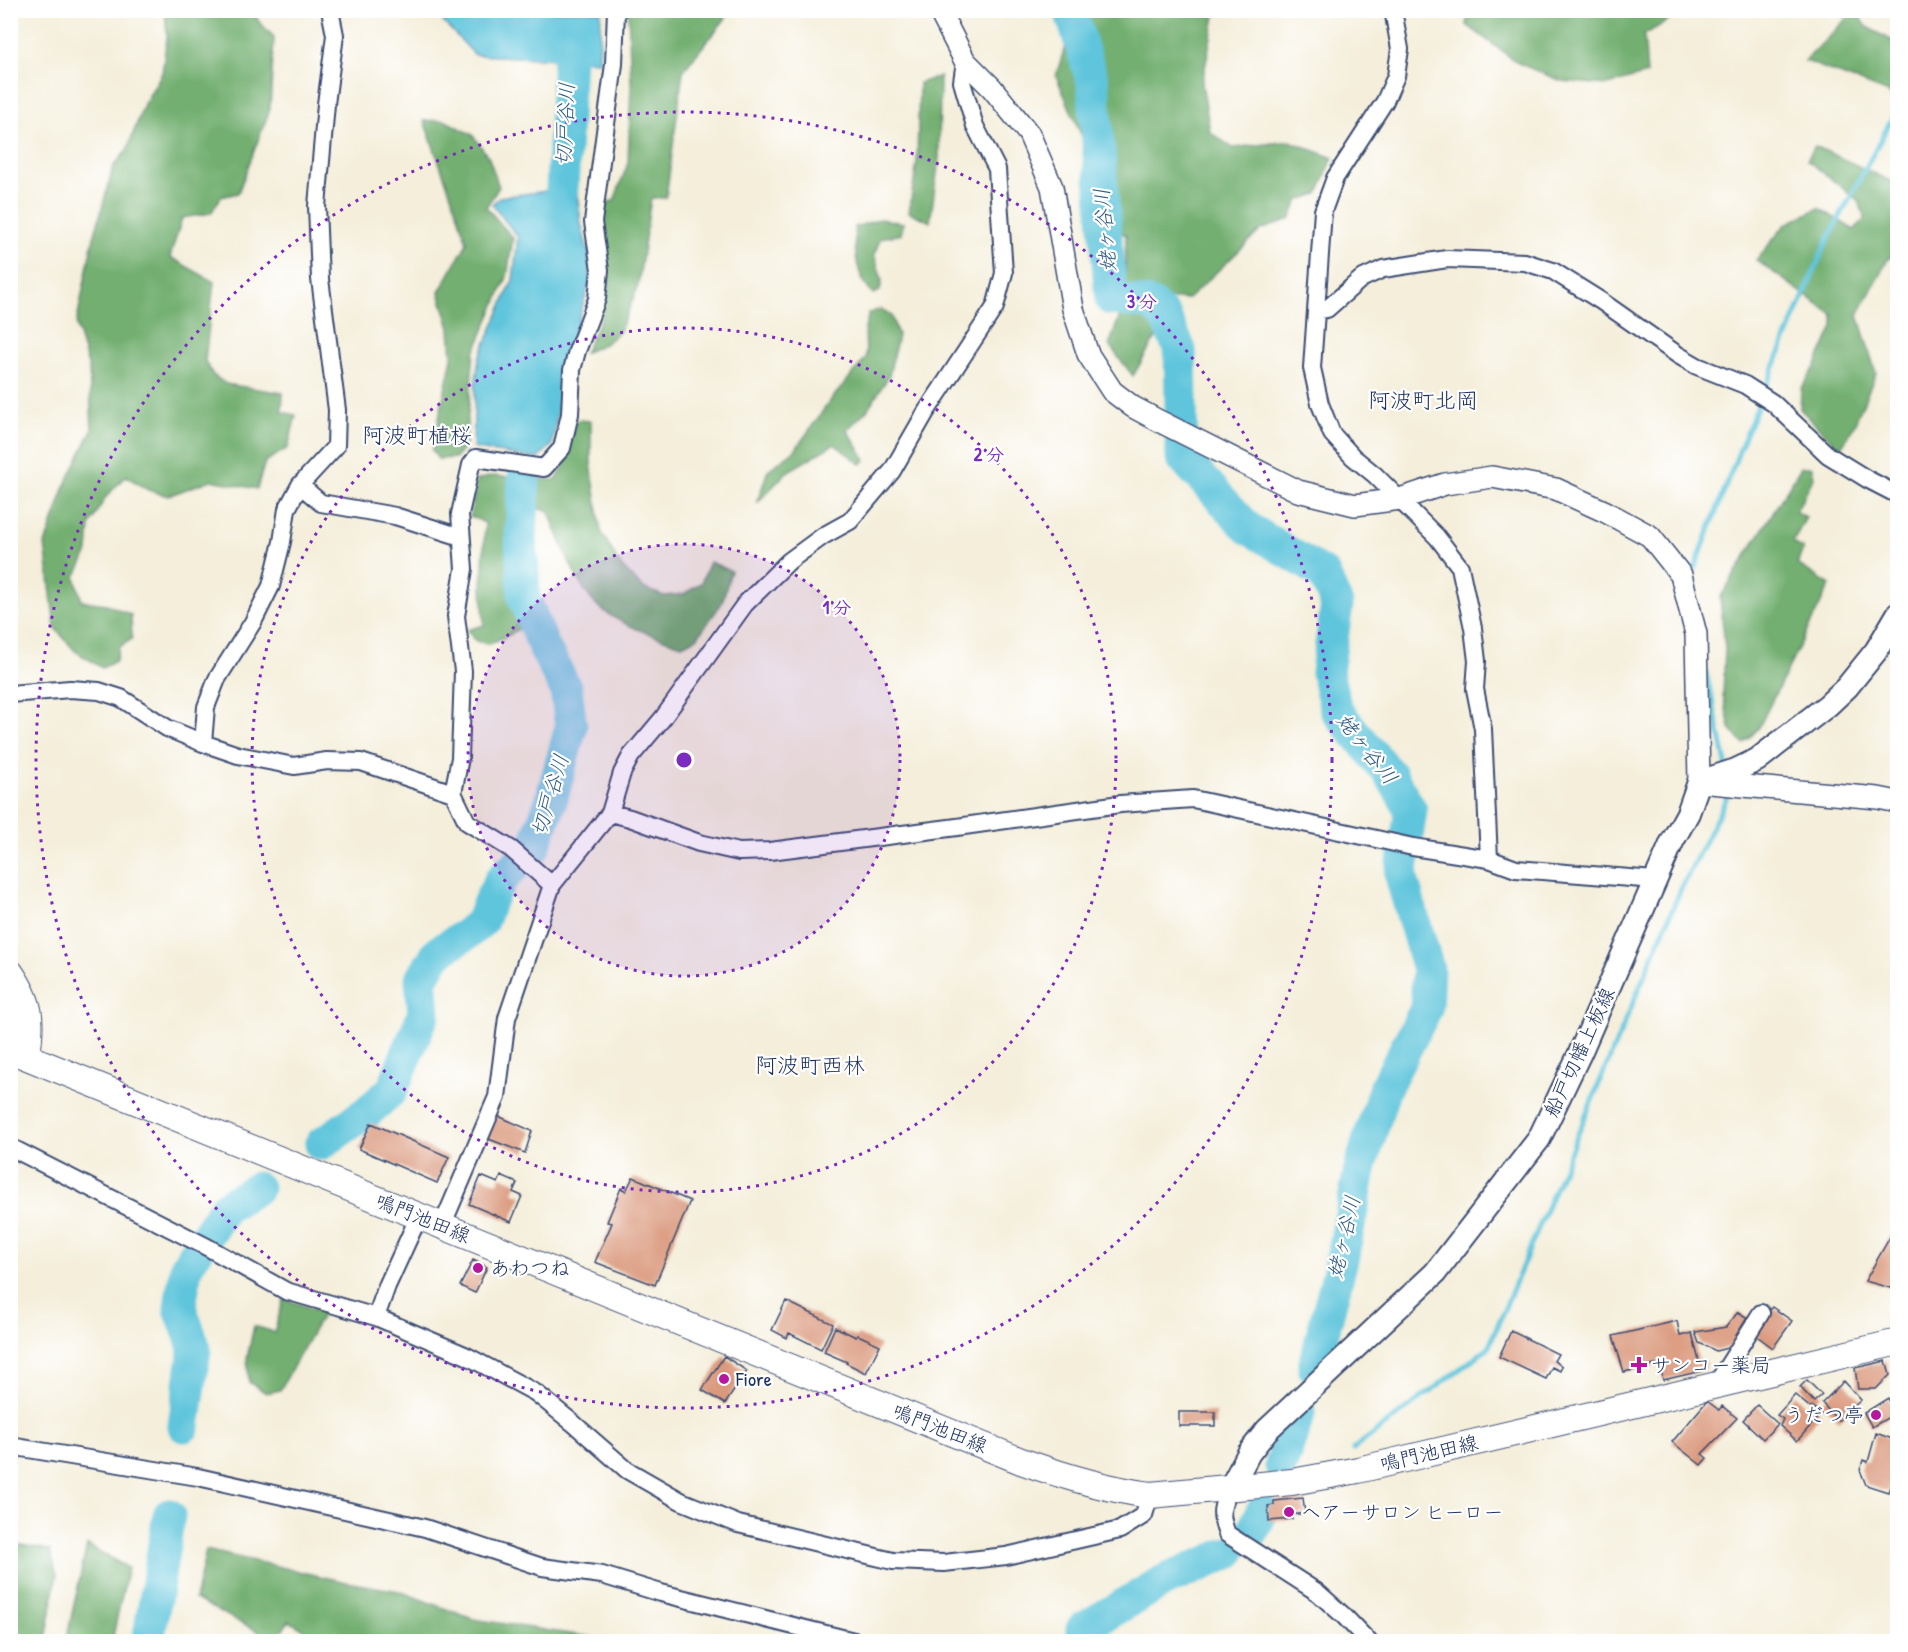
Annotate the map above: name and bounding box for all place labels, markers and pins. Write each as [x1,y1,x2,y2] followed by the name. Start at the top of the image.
[674,750,694,770] centre of rings
[490,1254,570,1281] place label: あわつね
[471,1261,485,1275] marker: あわつね
[1651,1351,1771,1378] place label: サンコー薬局
[1632,1358,1646,1372] marker: サンコー薬局
[735,1365,772,1392] place label: Fiore
[717,1372,731,1386] marker: Fiore
[1784,1401,1864,1428] place label: うだつ亭
[1869,1408,1883,1422] marker: うだつ亭
[1301,1498,1504,1525] place label: ヘアーサロン ヒーロー
[1282,1505,1296,1519] marker: ヘアーサロン ヒーロー

